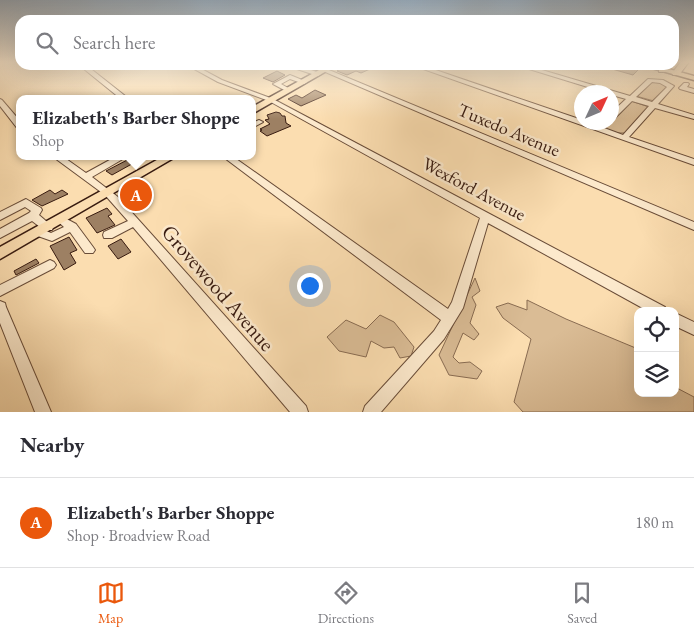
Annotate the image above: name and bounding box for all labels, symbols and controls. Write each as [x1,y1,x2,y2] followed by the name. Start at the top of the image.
[15,15,679,70] search box
[33,29,61,57] icon: search
[73,30,155,55] text: Search here
[574,85,619,130] north arrow
[16,95,256,160] popup
[455,98,564,161] street label: Tuxedo Avenue
[32,105,240,130] text: Elizabeth's Barber Shoppe
[32,130,64,151] text: Shop
[419,152,530,225] street label: Wexford Avenue
[120,176,152,214] pin: A
[156,219,281,357] street label: Grovewood Avenue
[297,273,323,299] your location
[634,307,679,397] map controls
[634,307,679,352] button: locate
[634,352,679,397] button: layers
[20,431,84,458] text: Nearby
[67,500,274,525] text: Elizabeth's Barber Shoppe
[30,512,42,533] text: A
[635,512,674,533] text: 180 m
[67,525,210,546] text: Shop · Broadview Road
[97,579,125,627] tab: Map
[318,579,374,627] tab: Directions
[567,579,597,627] tab: Saved

